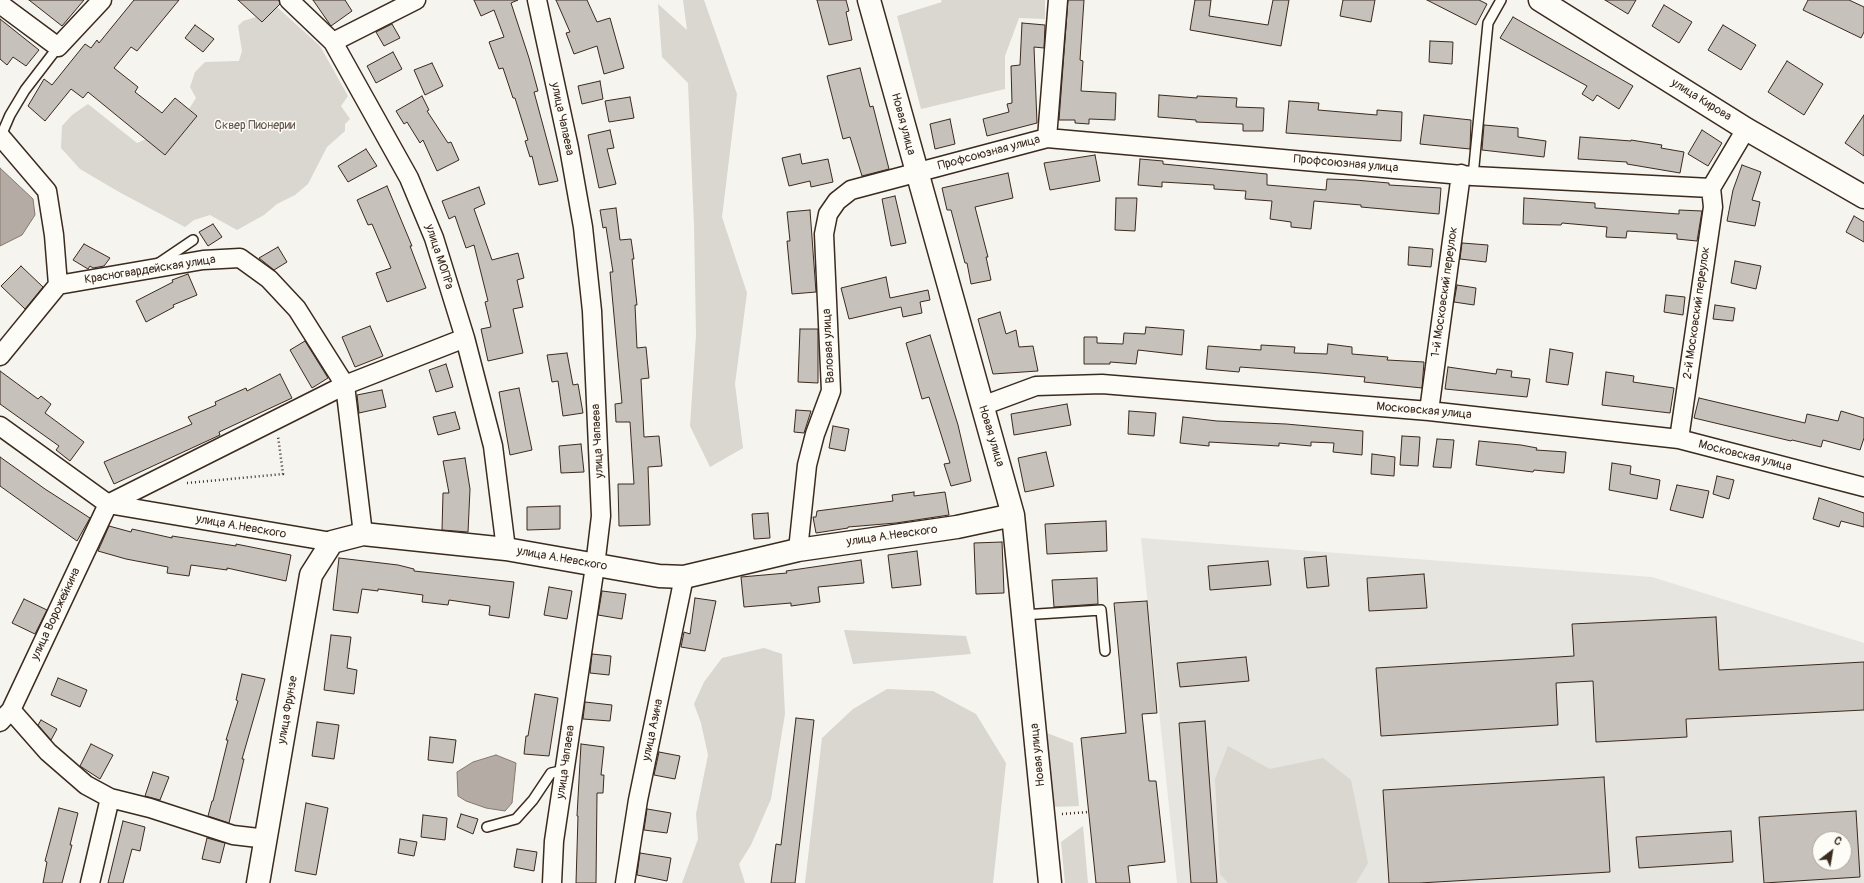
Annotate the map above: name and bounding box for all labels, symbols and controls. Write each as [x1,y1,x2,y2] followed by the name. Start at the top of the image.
[1668,76,1734,124] street label: улица Кирова
[547,81,577,157] street label: улица Чапаева
[888,91,918,157] street label: Новая улица
[215,119,295,133] park label: Сквер Пионерии
[936,132,1042,174] street label: Профсоюзная улица
[1293,152,1399,176] street label: Профсоюзная улица
[422,223,456,291] street label: улица МОПРа
[1429,226,1461,358] street label: 1-й Московский переулок
[1681,246,1713,380] street label: 2-й Московский переулок
[83,253,217,287] street label: Красногвардейская улица
[820,308,838,384] street label: Валовая улица
[1376,400,1472,422] street label: Московская улица
[589,403,607,479] street label: улица Чапаева
[975,403,1007,469] street label: Новая улица
[1697,437,1793,475] street label: Московская улица
[195,512,287,542] street label: улица А.Невского
[846,522,938,550] street label: улица А.Невского
[516,544,608,574] street label: улица А.Невского
[28,566,84,662] street label: улица Ворожейкина
[275,675,301,745] street label: улица Фрунзе
[639,698,667,762] street label: улица Азина
[1028,723,1048,787] street label: Новая улица
[554,724,578,800] street label: улица Чапаева
[1812,831,1852,871] north arrow
[1832,834,1844,848] text: С

